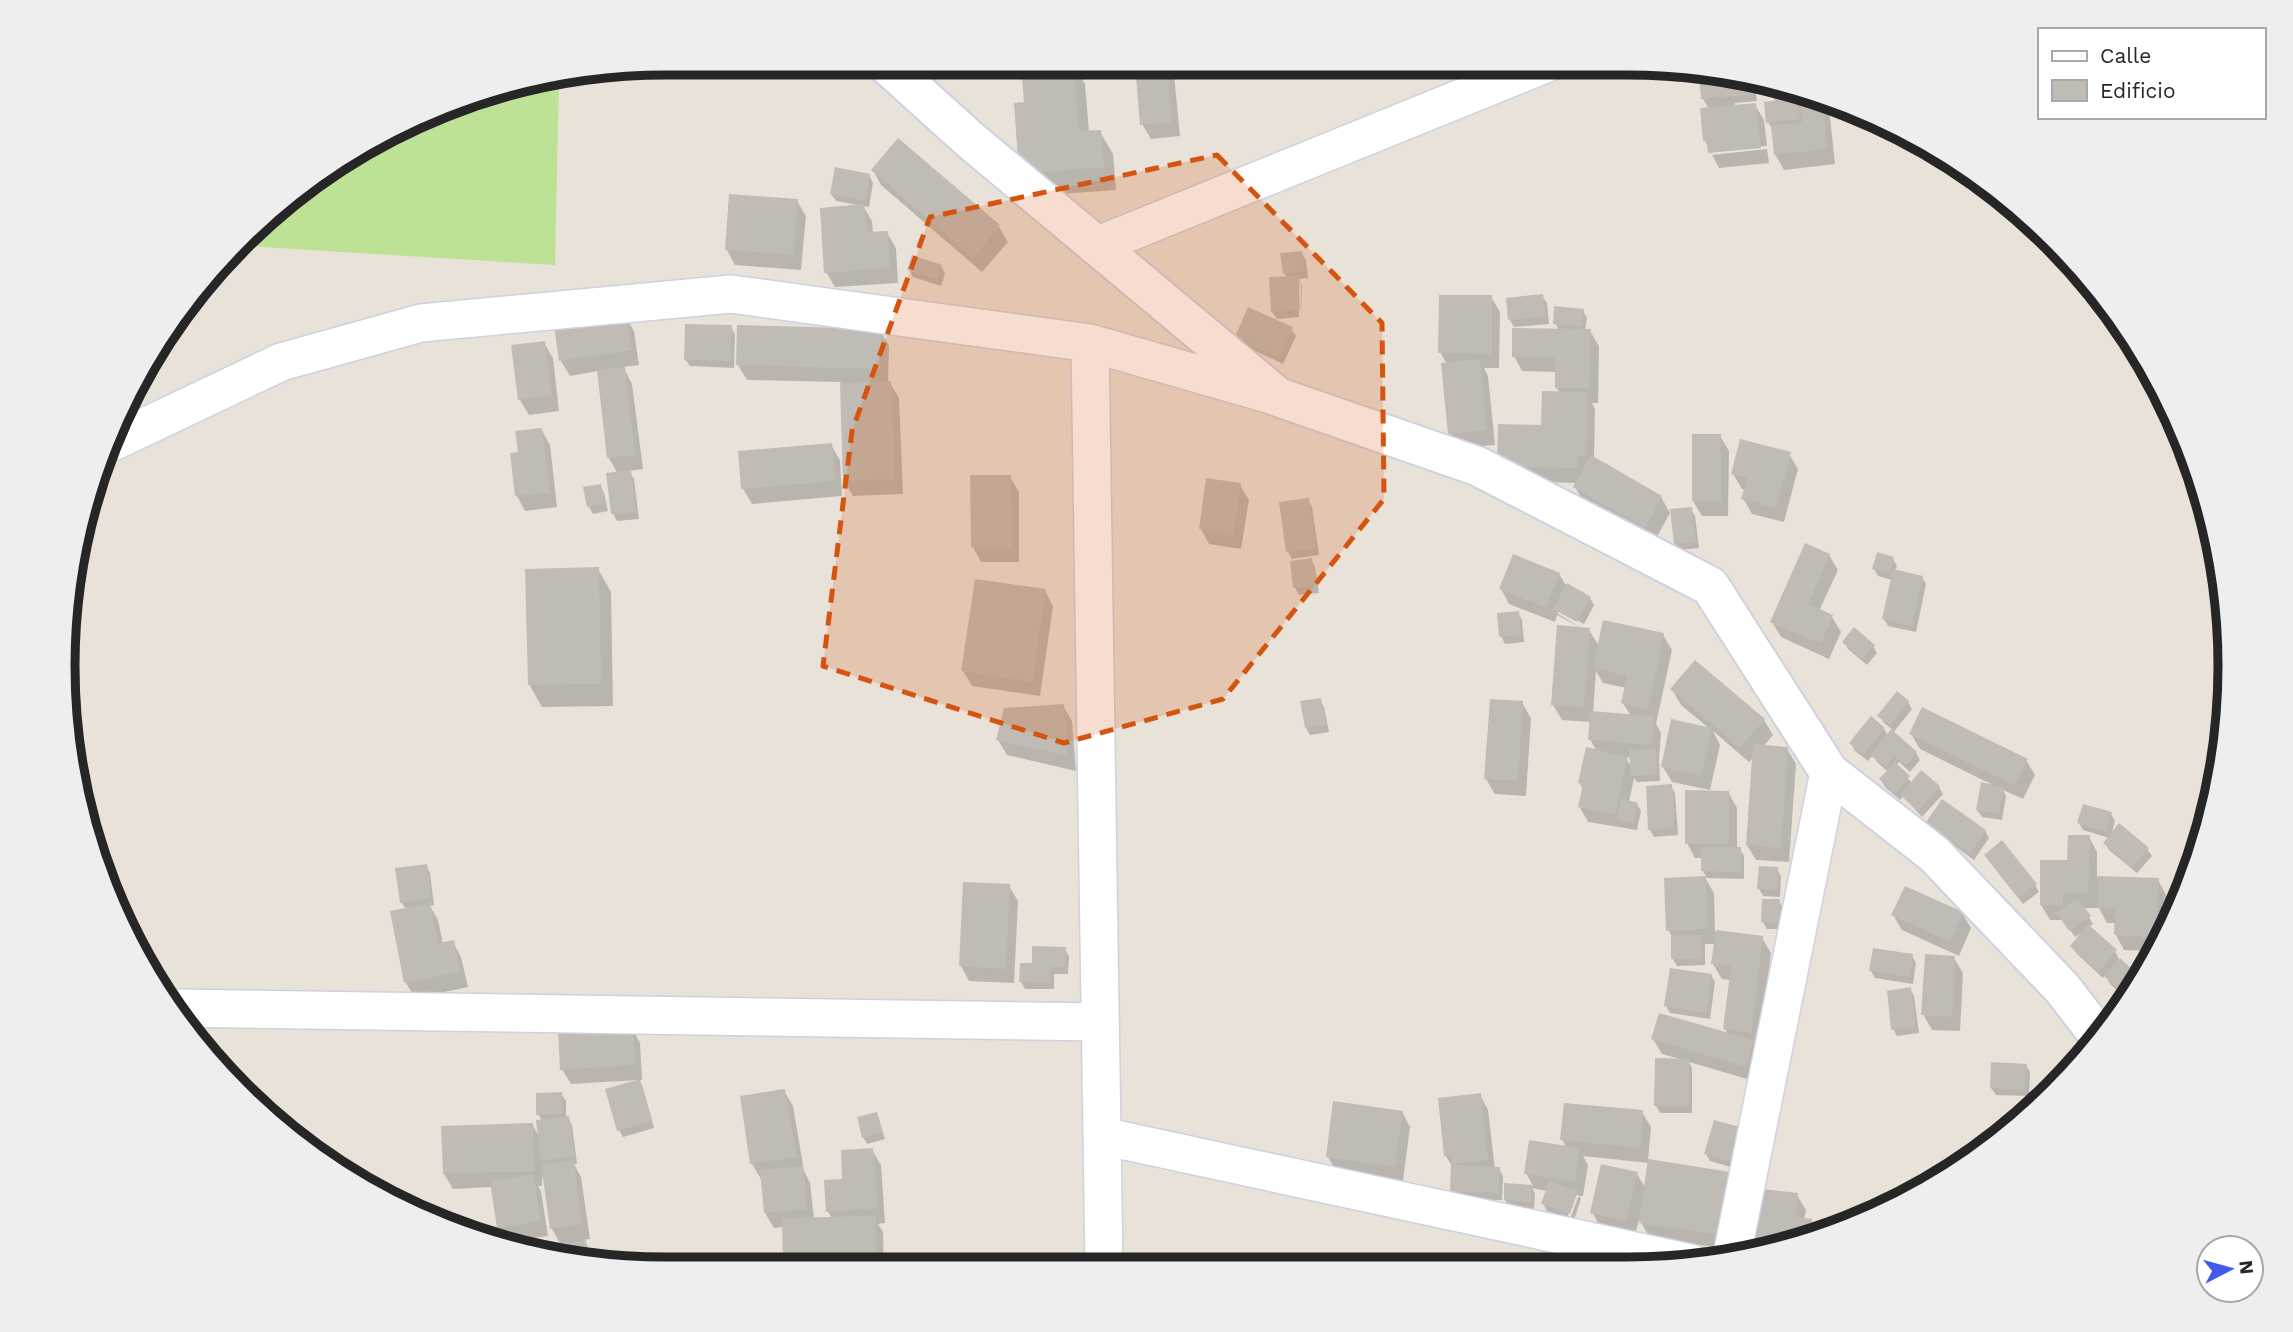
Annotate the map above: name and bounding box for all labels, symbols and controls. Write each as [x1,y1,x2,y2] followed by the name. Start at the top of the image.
[2038,28,2265,119] legend
[2100,43,2151,68] text: Calle
[2100,78,2176,103] text: Edificio
[2195,1234,2265,1304] north arrow
[2234,1259,2259,1275] text: N

